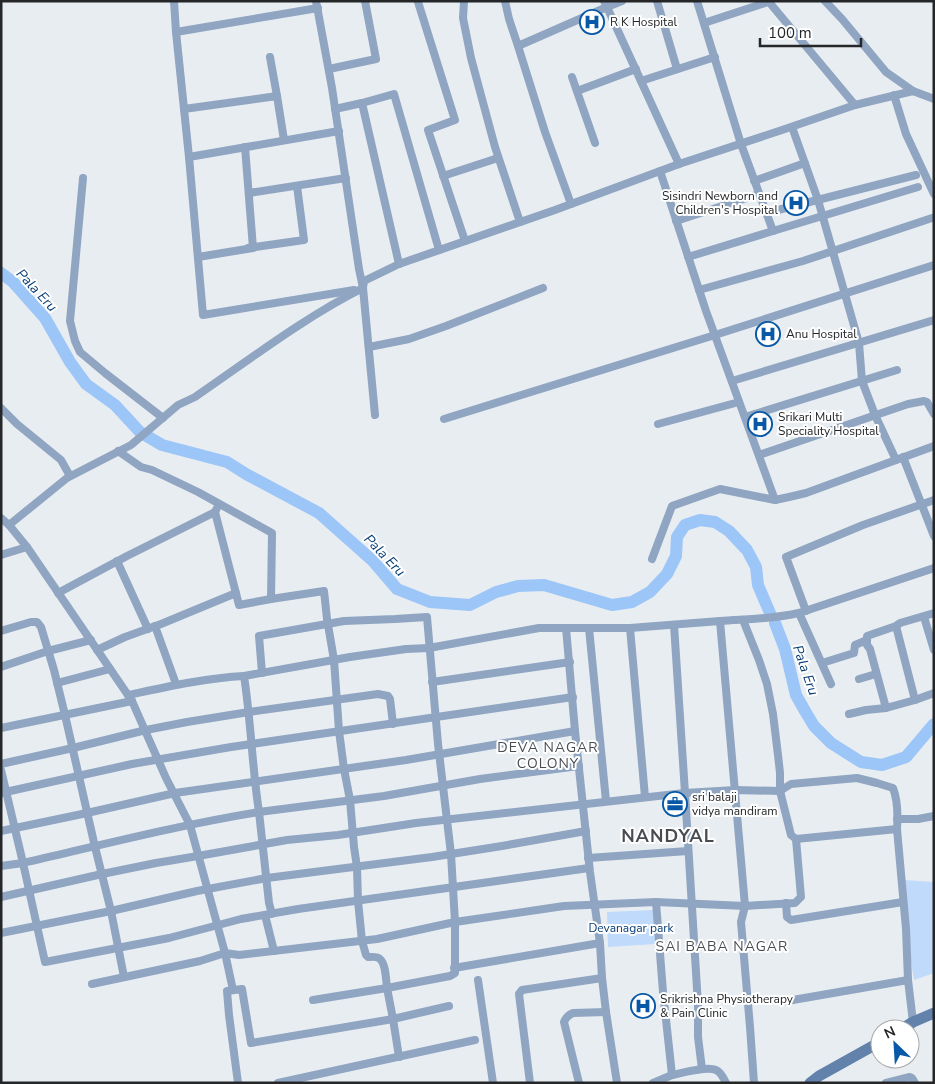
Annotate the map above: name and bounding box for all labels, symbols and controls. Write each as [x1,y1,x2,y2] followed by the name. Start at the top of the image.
[579,9,605,35] hospital icon: R K Hospital
[610,14,678,30] place label: R K Hospital
[760,15,861,47] scale bar
[768,23,812,43] text: 100 m
[662,188,778,218] place label: Sisindri Newborn and Children's Hospital
[783,190,809,216] hospital icon: Sisindri Newborn and Children's Hospital
[12,265,61,316] water label: Pala Eru
[755,321,781,347] hospital icon: Anu Hospital
[786,326,857,342] place label: Anu Hospital
[778,409,879,439] place label: Srikari Multi Speciality Hospital
[747,411,773,437] hospital icon: Srikari Multi Speciality Hospital
[360,530,410,581] water label: Pala Eru
[788,642,823,698] water label: Pala Eru
[497,738,599,773] district label: DEVA NAGAR COLONY
[692,789,778,819] place label: sri balaji vidya mandiram
[662,791,688,817] office icon: sri balaji vidya mandiram
[621,824,715,848] district label: NANDYAL
[588,920,675,936] park label: Devanagar park
[656,937,788,956] district label: SAI BABA NAGAR
[660,991,794,1021] place label: Srikrishna Physiotherapy & Pain Clinic
[630,993,656,1019] hospital icon: Srikrishna Physiotherapy & Pain Clinic
[870,1019,920,1069] north arrow
[881,1022,898,1043] text: N

